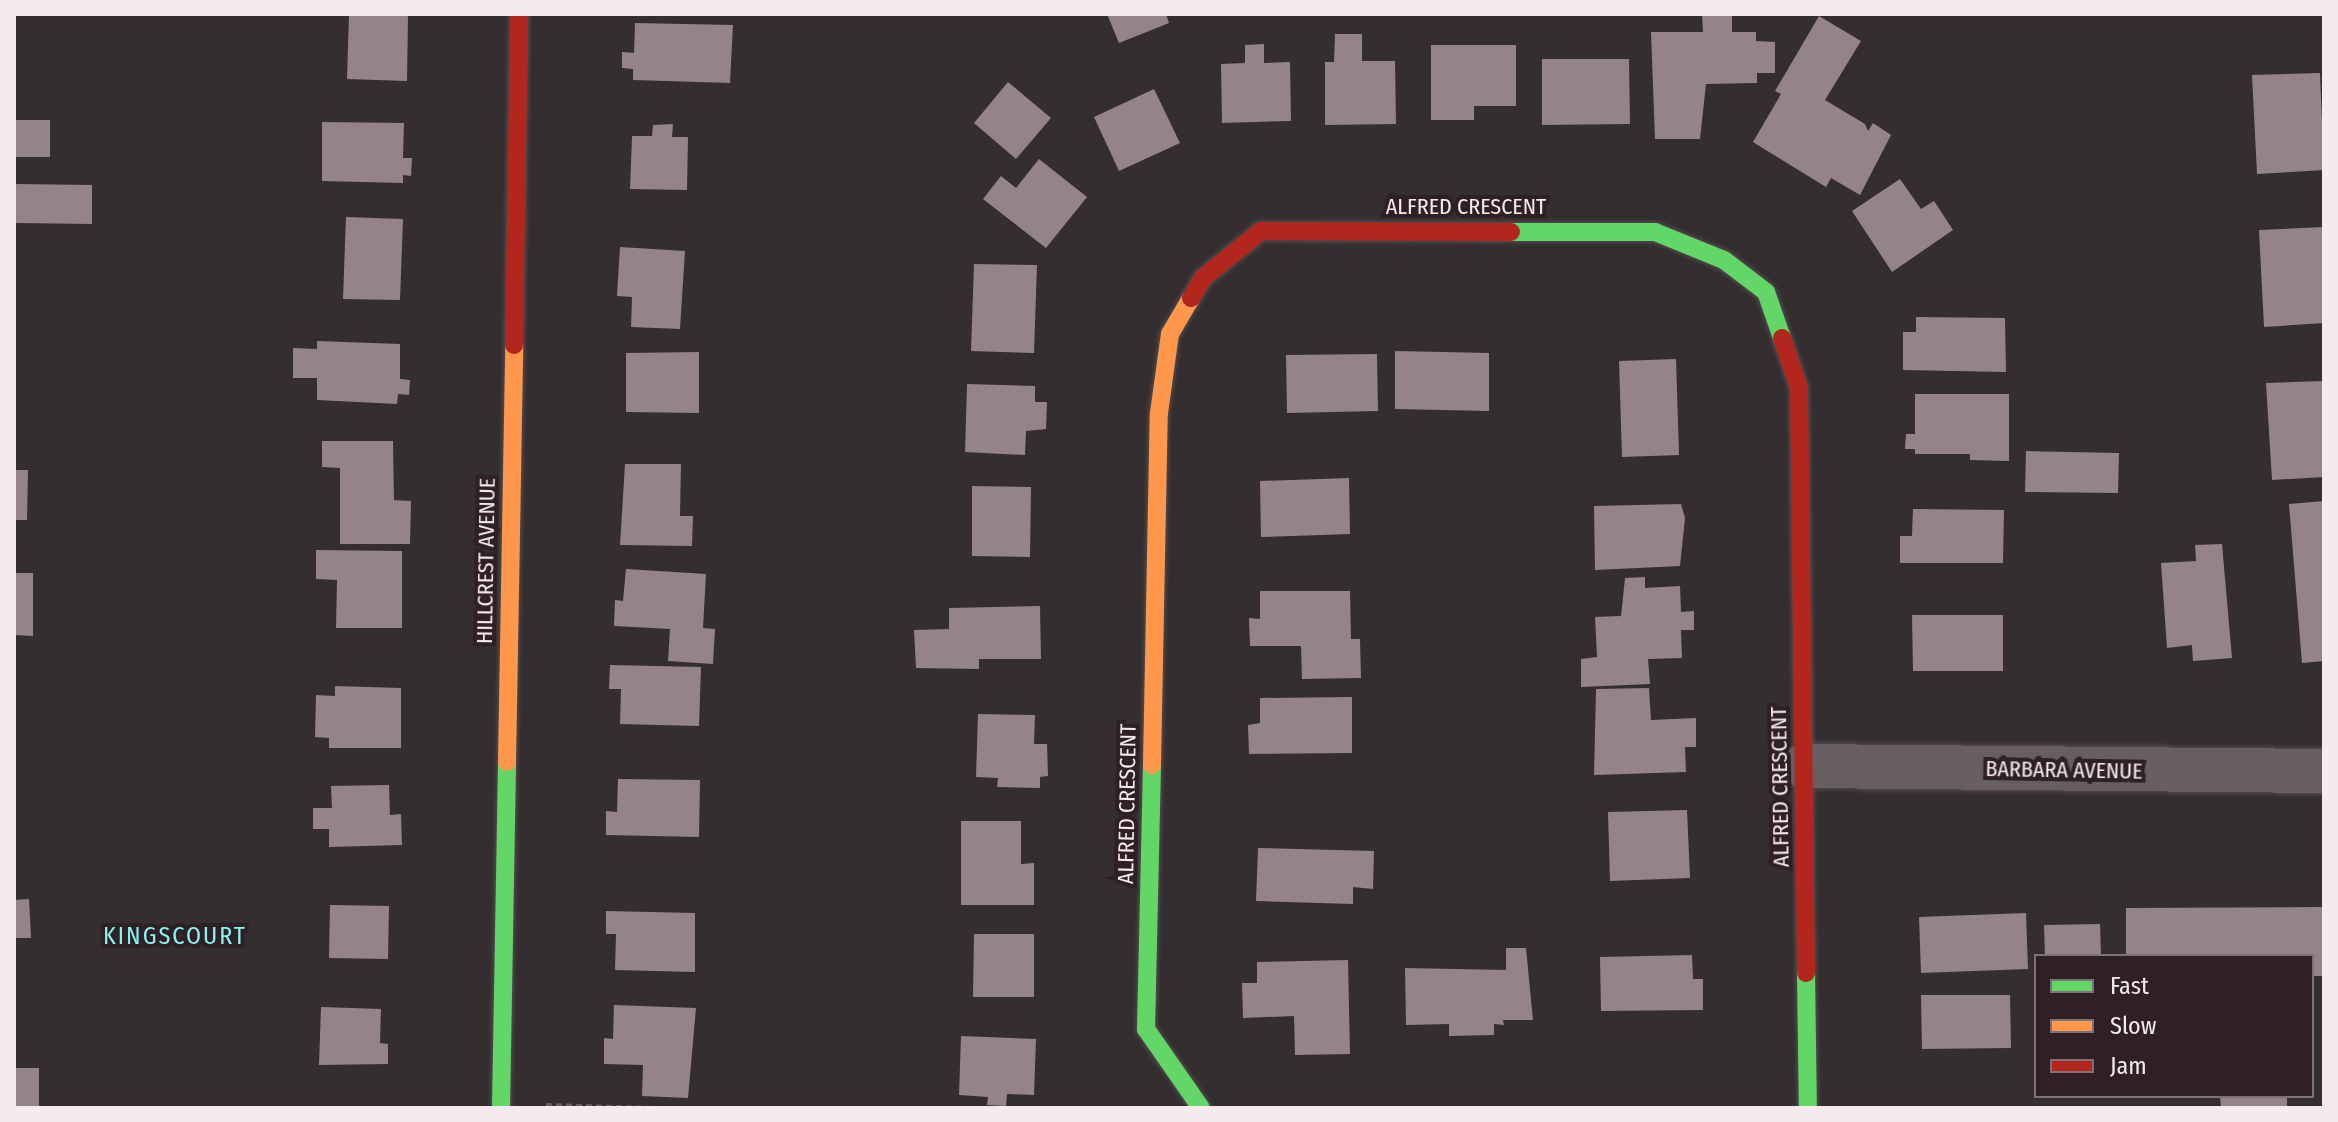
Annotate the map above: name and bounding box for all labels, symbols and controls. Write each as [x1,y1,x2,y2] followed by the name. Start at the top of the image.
[1386,194,1546,220] street label: ALFRED CRESCENT
[471,478,501,644] street label: HILLCREST AVENUE
[1765,707,1795,867] street label: ALFRED CRESCENT
[1112,724,1142,884] street label: ALFRED CRESCENT
[1985,755,2143,785] street label: BARBARA AVENUE
[103,923,247,951] district label: KINGSCOURT
[2034,954,2314,1098] legend
[2110,972,2149,1000] text: Fast
[2110,1012,2156,1040] text: Slow
[2110,1052,2147,1080] text: Jam

